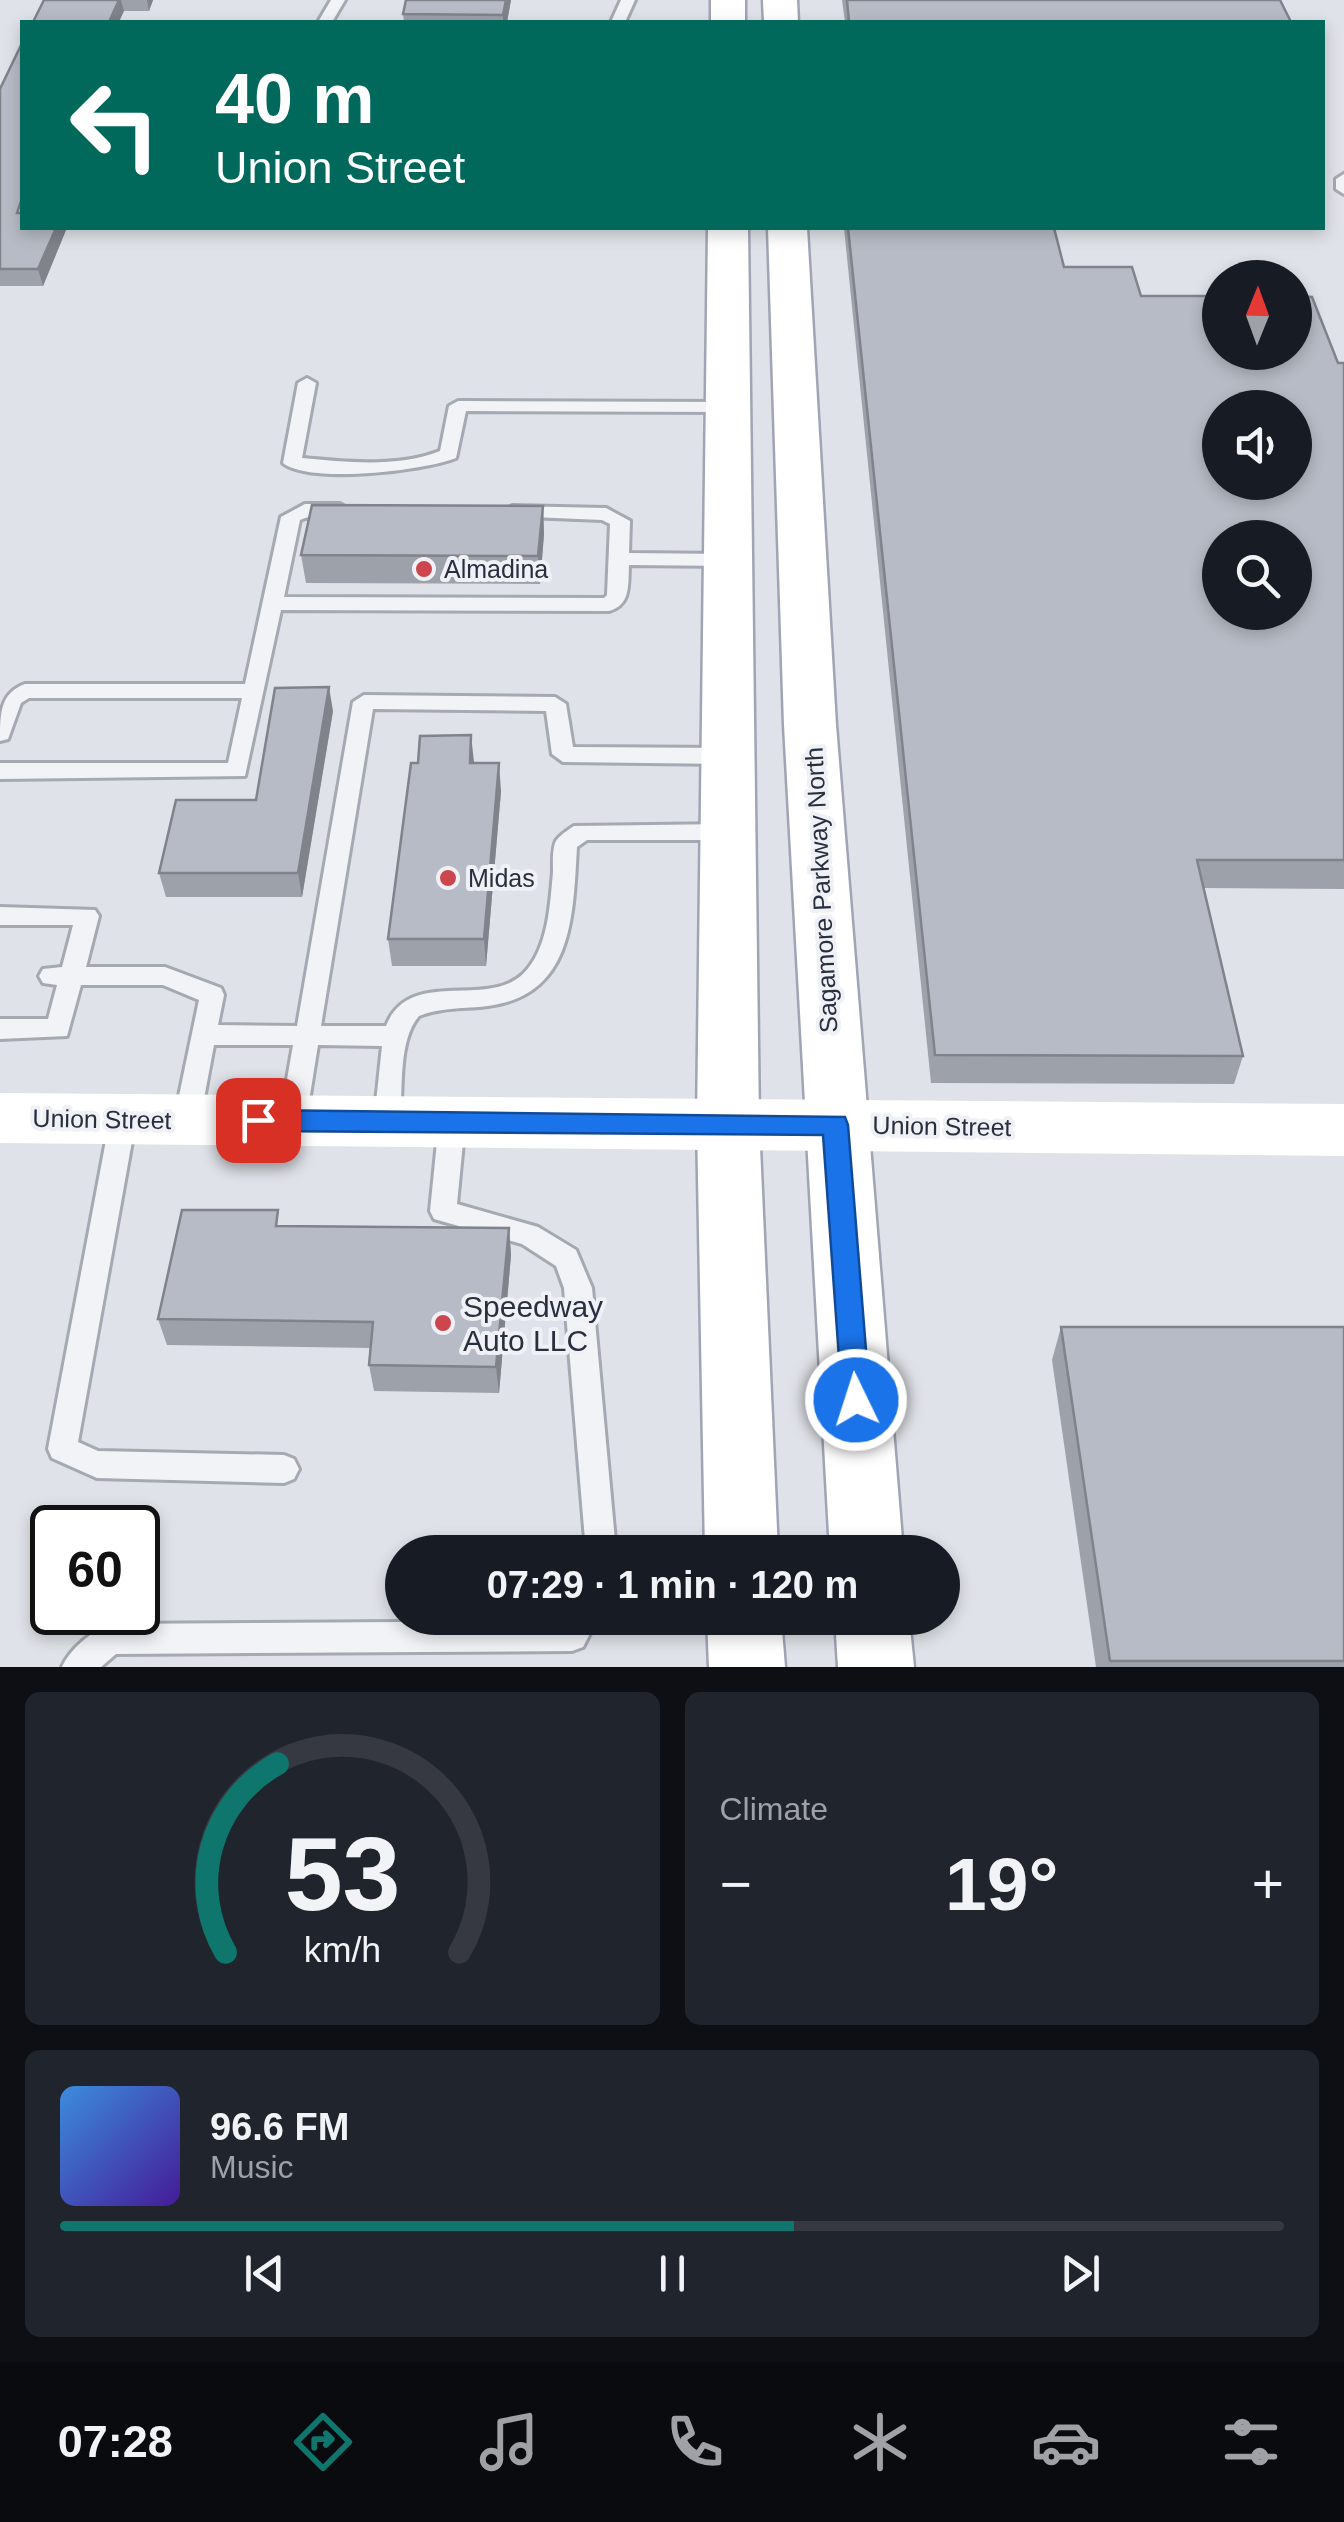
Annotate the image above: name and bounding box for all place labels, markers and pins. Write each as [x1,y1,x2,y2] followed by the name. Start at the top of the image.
[444,555,548,583] place label: Almadina
[413,558,435,580] marker: Almadina
[468,864,535,892] place label: Midas
[437,867,459,889] marker: Midas
[216,1078,301,1163] pin
[463,1290,603,1357] place label: Speedway Auto LLC
[432,1312,454,1334] marker: Speedway Auto LLC

